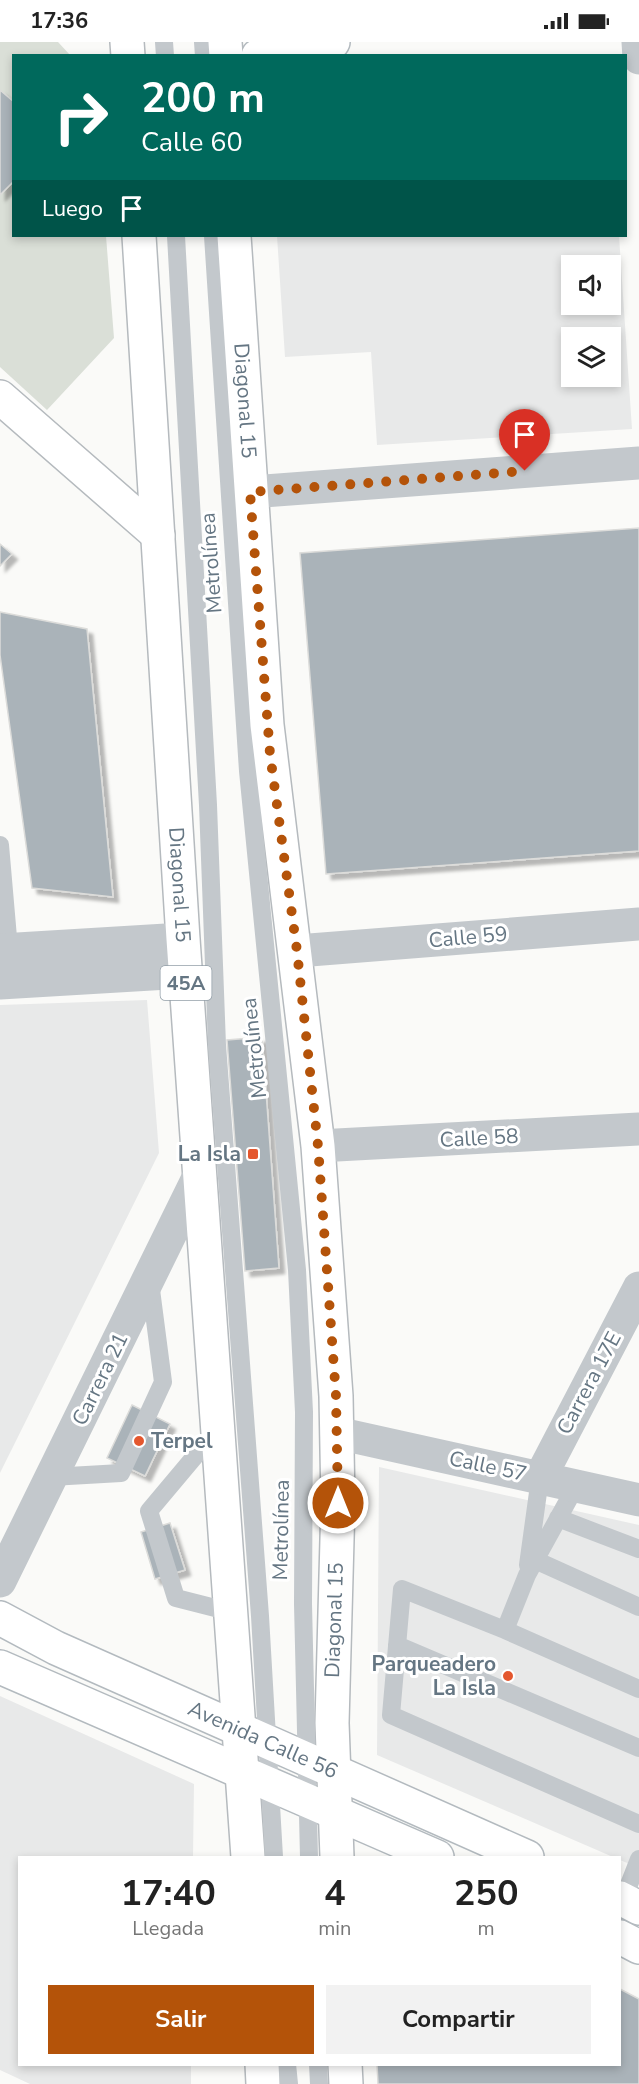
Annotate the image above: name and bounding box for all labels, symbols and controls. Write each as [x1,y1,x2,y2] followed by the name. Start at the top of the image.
[30,6,88,36] text: 17:36
[141,70,265,127] text: 200 m
[42,78,120,156] icon: right
[141,124,243,161] text: Calle 60
[115,192,148,225] icon: arrive
[42,194,103,224] text: Luego
[561,255,621,387] map controls
[561,255,621,315] button: sound
[561,327,621,387] button: layers
[227,342,263,459] street label: Diagonal 15
[499,409,550,471] pin
[508,418,541,451] icon: arrive
[194,512,228,614] street label: Metrolínea
[162,826,197,943] street label: Diagonal 15
[427,920,509,954] street label: Calle 59
[160,966,212,1000] road number: 45A
[235,996,273,1100] street label: Metrolínea
[439,1122,519,1154] street label: Calle 58
[178,1140,241,1168] place label: La Isla
[246,1147,260,1161] marker: La Isla
[550,1327,628,1439] street label: Carrera 17E
[65,1328,135,1430] street label: Carrera 21
[151,1427,213,1455] place label: Terpel
[132,1434,146,1448] marker: Terpel
[446,1444,530,1488] street label: Calle 57
[306,1471,370,1535] position arrow
[266,1479,296,1581] street label: Metrolínea
[318,1562,350,1678] street label: Diagonal 15
[371,1650,496,1702] place label: Parqueadero La Isla
[501,1669,515,1683] marker: Parqueadero La Isla
[184,1694,342,1785] street label: Avenida Calle 56
[120,1869,216,1918] text: 17:40
[324,1869,346,1918] text: 4
[454,1869,519,1918] text: 250
[132,1915,204,1942] text: Llegada
[318,1915,351,1942] text: min
[478,1915,495,1942] text: m
[48,1985,314,2054] button: Salir
[326,1985,591,2054] button: Compartir

